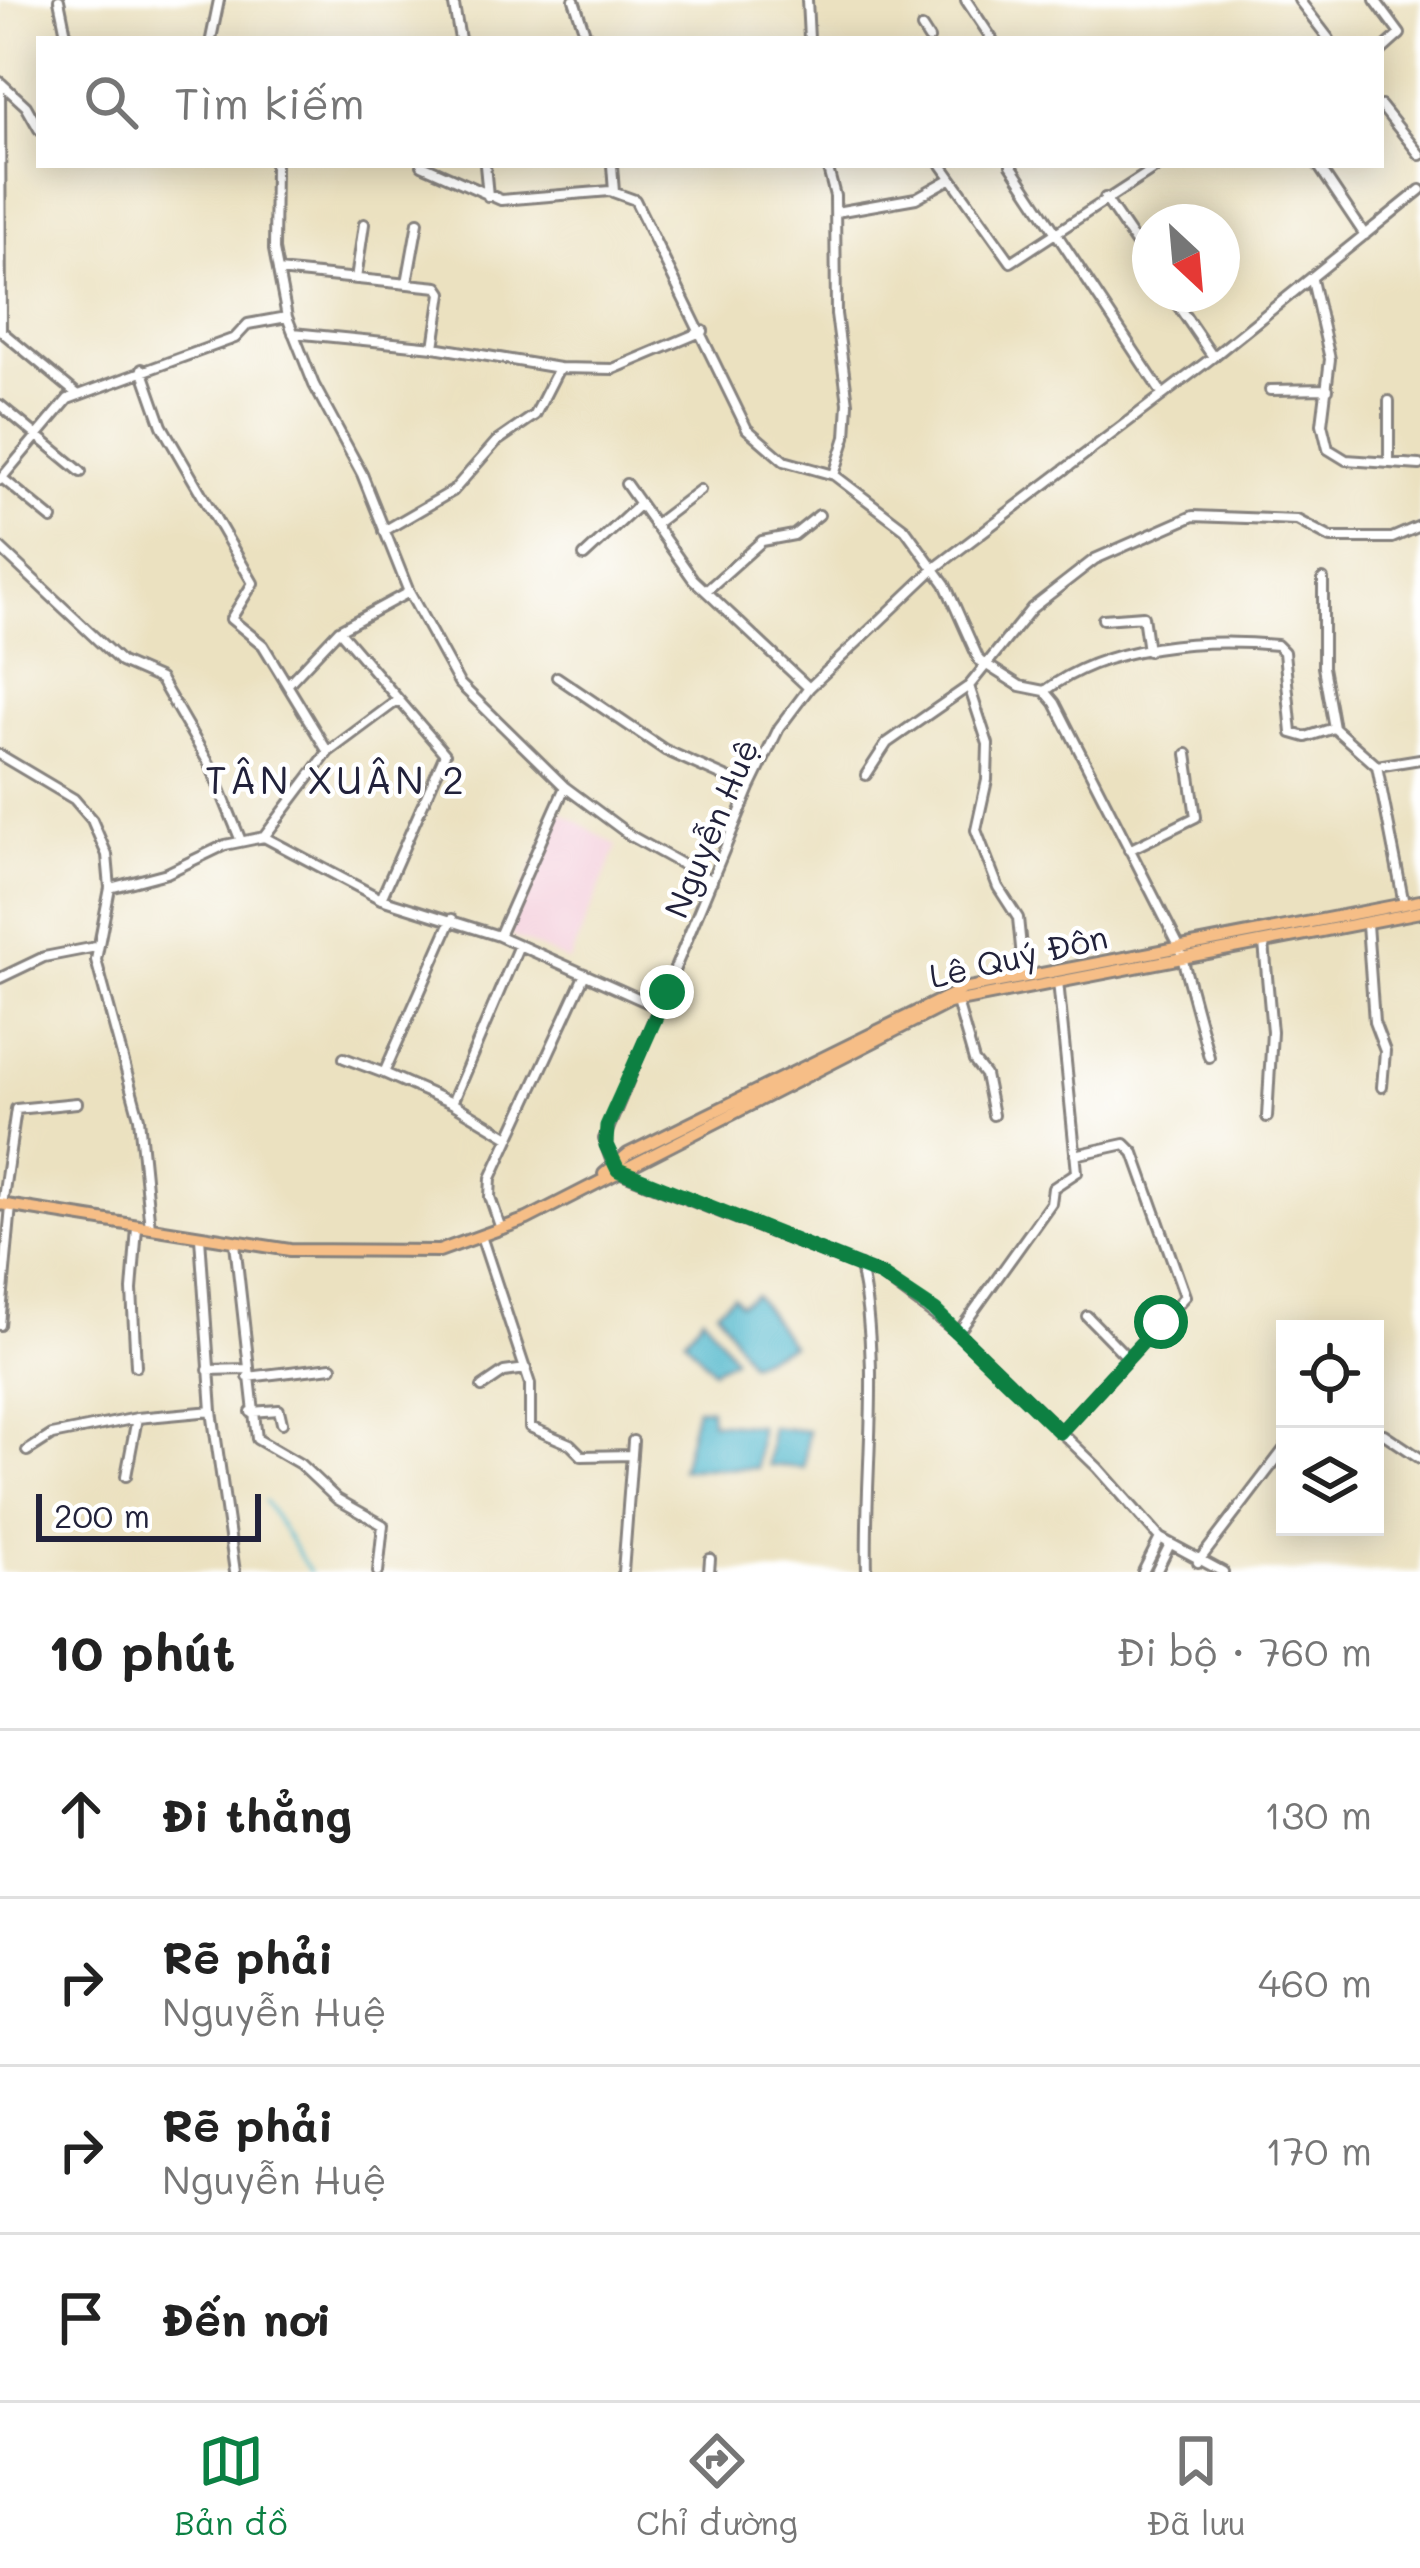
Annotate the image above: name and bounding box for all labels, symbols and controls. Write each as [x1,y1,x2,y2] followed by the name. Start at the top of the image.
[36,36,1384,168] search box
[78,69,144,135] icon: search
[174,73,365,131] text: Tìm kiếm
[1132,204,1240,312] north arrow
[653,732,768,924] street label: Nguyễn Huệ
[205,753,467,804] district label: TÂN XUÂN 2
[925,914,1112,997] street label: Lê Quý Đôn
[640,965,694,1019] route end
[1134,1295,1188,1349] route start
[1276,1320,1384,1536] map controls
[1276,1320,1384,1428] button: locate
[1276,1428,1384,1536] button: layers
[36,1488,261,1541] scale bar
[54,1493,150,1536] text: 200 m
[48,1617,235,1684] text: 10 phút
[1117,1625,1372,1676] text: Đi bộ · 760 m
[48,1781,114,1847] icon: ahead
[162,1785,352,1843] text: Đi thẳng
[1264,1788,1372,1839] text: 130 m
[162,1927,334,1985] text: Rẽ phải
[48,1949,114,2015] icon: right
[1258,1956,1372,2007] text: 460 m
[162,1985,387,2036] text: Nguyễn Huệ
[162,2095,334,2153] text: Rẽ phải
[48,2117,114,2183] icon: right
[1265,2124,1372,2175] text: 170 m
[162,2153,387,2204] text: Nguyễn Huệ
[48,2285,114,2351] icon: arrive
[162,2289,331,2347] text: Đến nơi
[174,2428,288,2543] tab: Bản đồ
[636,2428,798,2543] tab: Chỉ đường
[1146,2428,1246,2543] tab: Đã lưu

